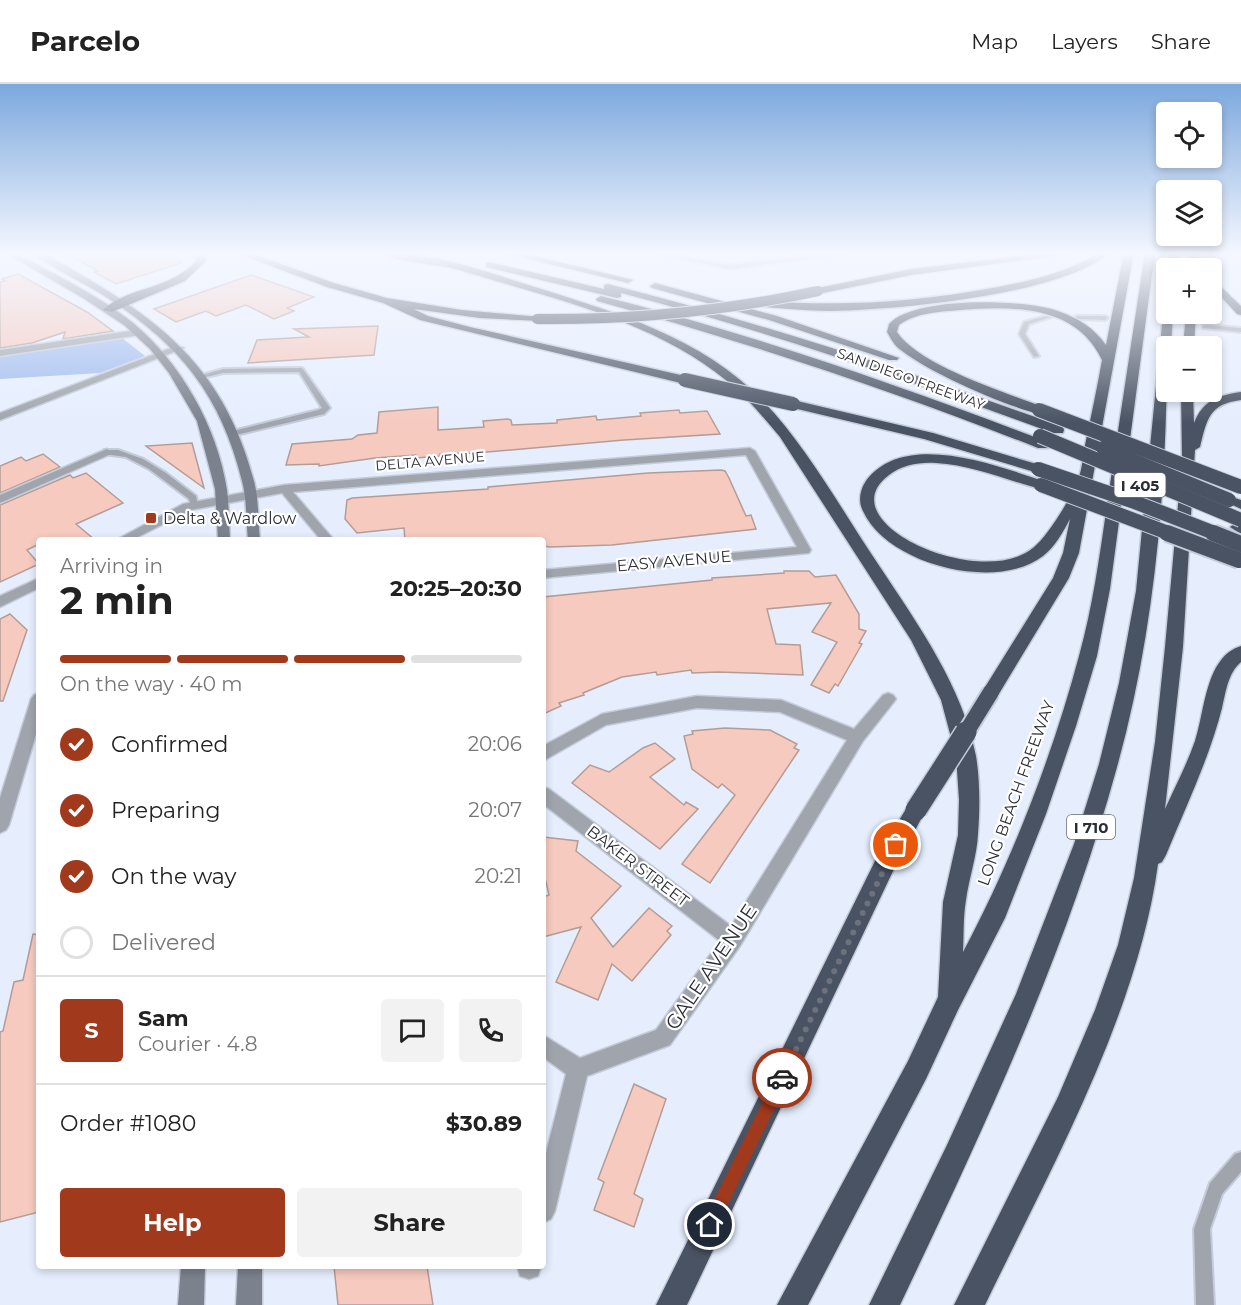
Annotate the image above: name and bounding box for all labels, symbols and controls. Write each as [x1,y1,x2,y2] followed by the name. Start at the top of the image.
[30,24,140,58] text: Parcelo
[971,29,1018,54] text: Map
[1051,29,1118,54] text: Layers
[1151,29,1211,54] text: Share
[1156,102,1222,402] map controls
[1156,102,1222,168] button: locate
[1156,180,1222,246] button: layers
[1156,258,1222,324] button: +
[1156,336,1222,402] button: −
[835,344,987,414] street label: SAN DIEGO FREEWAY
[375,447,485,475] street label: DELTA AVENUE
[1114,473,1166,497] road number: I 405
[163,509,296,528] place label: Delta & Wardlow
[144,511,158,525] marker: Delta & Wardlow
[616,547,732,575] street label: EASY AVENUE
[60,554,163,578] text: Arriving in
[390,575,522,602] text: 20:25–20:30
[60,576,174,624] text: 2 min
[60,672,242,696] text: On the way · 40 m
[974,697,1059,888] street label: LONG BEACH FREEWAY
[60,728,93,761] icon: check
[111,731,228,758] text: Confirmed
[468,732,522,756] text: 20:06
[60,794,93,827] icon: check
[111,797,220,824] text: Preparing
[468,798,522,822] text: 20:07
[1067,815,1115,839] road number: I 710
[870,819,921,870] pin
[583,822,693,911] street label: BAKER STREET
[879,828,912,861] icon: bag
[60,860,93,893] icon: check
[111,863,236,890] text: On the way
[475,864,522,888] text: 20:21
[660,900,762,1034] street label: GALE AVENUE
[111,929,216,956] text: Delivered
[381,999,444,1062] button: chat
[459,999,522,1062] button: phone
[138,1005,189,1032] text: Sam
[84,1017,99,1044] text: S
[138,1032,257,1056] text: Courier · 4.8
[752,1048,812,1108] courier
[766,1062,799,1095] icon: car
[60,1110,196,1137] text: Order #1080
[446,1110,522,1137] text: $30.89
[60,1188,285,1257] button: Help
[297,1188,522,1257] button: Share
[684,1199,735,1250] pin
[693,1208,726,1241] icon: home

